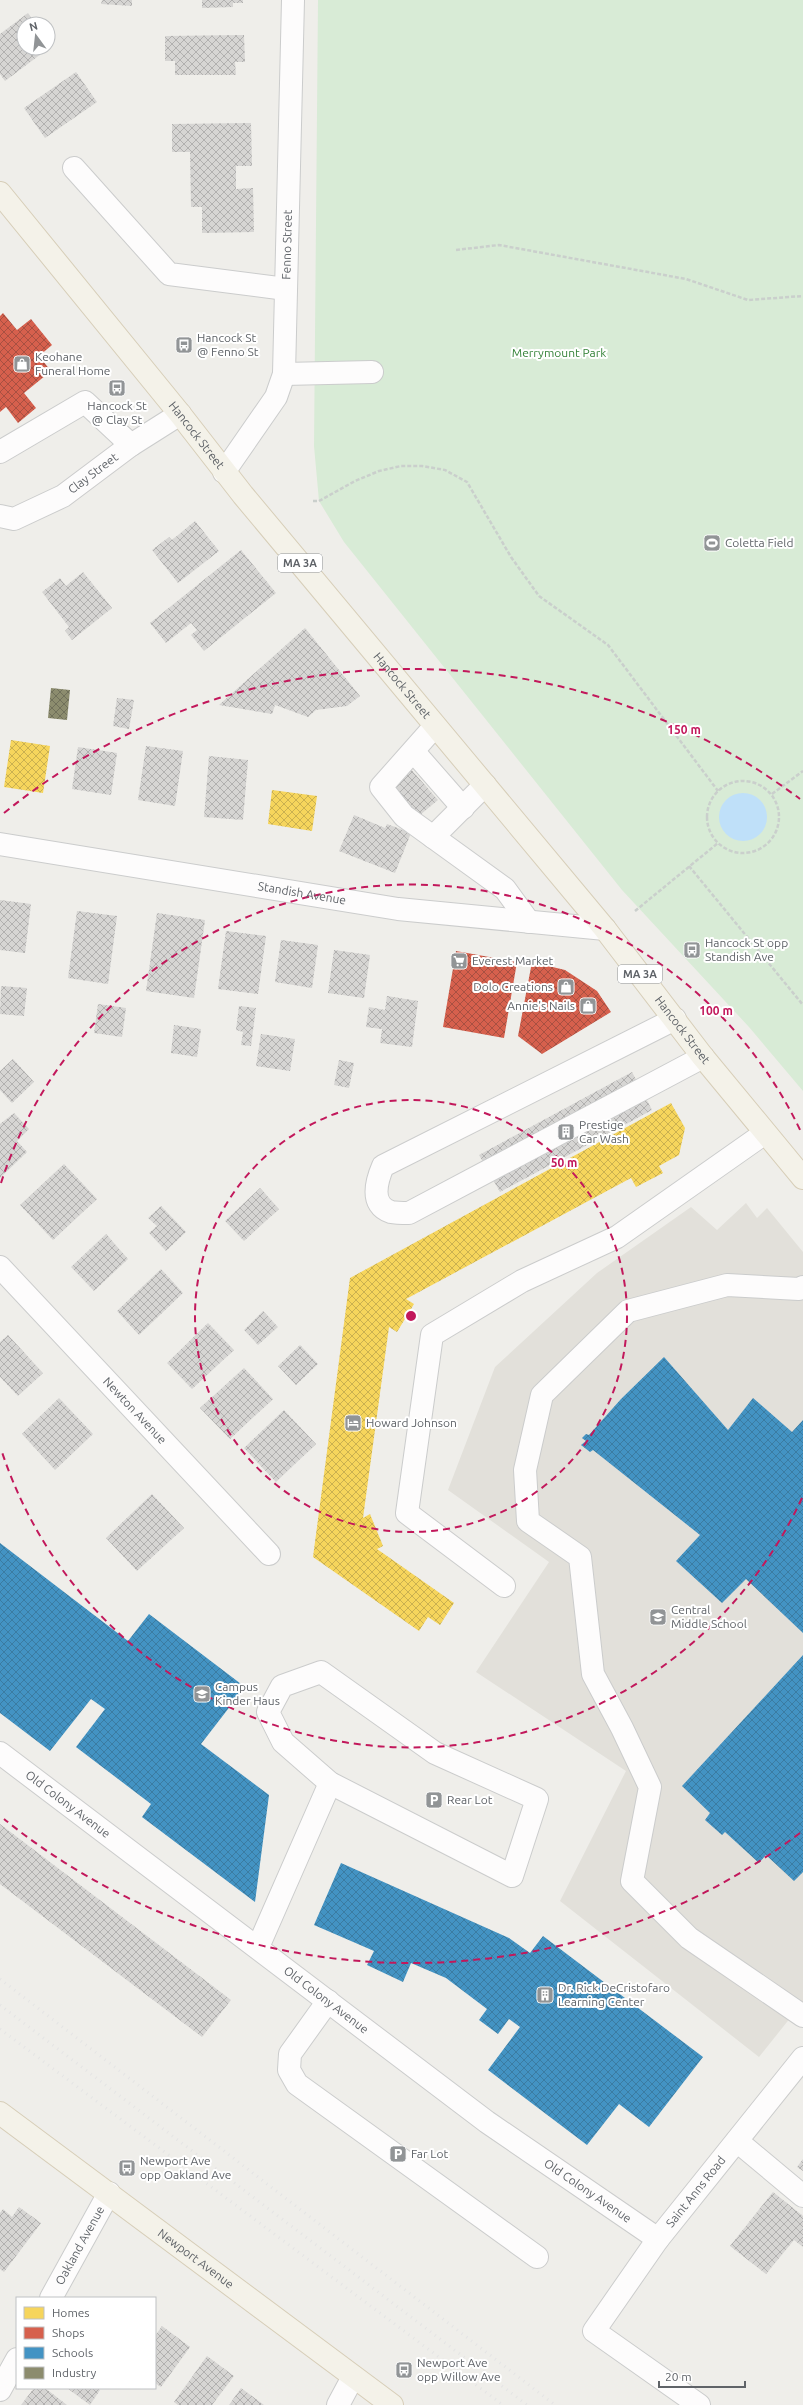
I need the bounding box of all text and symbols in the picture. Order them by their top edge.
north arrow [16,16,56,56]
text: N [28,19,39,33]
street label: Fenno Street [279,209,294,280]
place label: Hancock St @ Fenno St [197,331,259,358]
bus stop icon: Hancock St @ Fenno St [174,335,194,355]
park label: Merrymount Park [512,346,606,359]
place label: Keohane Funeral Home [35,350,110,377]
shop icon: Keohane Funeral Home [12,354,32,374]
bus stop icon: Hancock St @ Clay St [107,378,127,398]
place label: Hancock St @ Clay St [87,399,147,426]
street label: Hancock Street [167,399,227,472]
street label: Clay Street [65,450,120,496]
sports icon: Coletta Field [702,533,722,553]
place label: Coletta Field [725,536,793,549]
road number: MA 3A [278,554,322,572]
street label: Hancock Street [371,650,434,721]
text: 150 m [667,723,701,736]
street label: Standish Avenue [257,879,347,906]
place label: Hancock St opp Standish Ave [705,936,788,963]
bus stop icon: Hancock St opp Standish Ave [682,940,702,960]
supermarket icon: Everest Market [449,951,469,971]
place label: Everest Market [472,954,554,967]
road number: MA 3A [618,965,662,983]
shop icon: Dolo Creations [556,977,576,997]
place label: Dolo Creations [473,980,553,993]
street label: Hancock Street [653,993,713,1066]
shop icon: Annie's Nails [578,996,598,1016]
place label: Annie's Nails [507,999,575,1012]
text: 100 m [699,1004,733,1017]
place label: Prestige Car Wash [579,1118,629,1145]
building icon: Prestige Car Wash [556,1122,576,1142]
text: 50 m [551,1156,577,1169]
centre of rings [404,1309,418,1323]
street label: Newton Avenue [101,1374,169,1446]
hotel icon: Howard Johnson [343,1413,363,1433]
place label: Howard Johnson [366,1416,457,1429]
place label: Central Middle School [671,1603,747,1630]
school or university icon: Central Middle School [648,1607,668,1627]
place label: Campus Kinder Haus [215,1680,280,1707]
school or university icon: Campus Kinder Haus [192,1684,212,1704]
street label: Old Colony Avenue [23,1768,113,1840]
parking icon: Rear Lot [424,1790,444,1810]
place label: Rear Lot [447,1793,493,1806]
street label: Old Colony Avenue [281,1963,371,2036]
place label: Dr. Rick DeCristofaro Learning Center [558,1981,670,2008]
building icon: Dr. Rick DeCristofaro Learning Center [535,1985,555,2005]
parking icon: Far Lot [388,2144,408,2164]
place label: Far Lot [411,2147,448,2160]
place label: Newport Ave opp Oakland Ave [140,2154,231,2181]
street label: Saint Anns Road [663,2154,728,2229]
street label: Old Colony Avenue [542,2156,634,2225]
bus stop icon: Newport Ave opp Oakland Ave [117,2158,137,2178]
street label: Oakland Avenue [53,2204,107,2287]
street label: Newport Avenue [156,2226,236,2291]
legend [16,2297,156,2389]
text: Homes [52,2306,90,2319]
text: Shops [52,2326,84,2339]
text: Schools [52,2346,93,2359]
place label: Newport Ave opp Willow Ave [417,2356,501,2383]
bus stop icon: Newport Ave opp Willow Ave [394,2360,414,2380]
scale bar [659,2363,745,2389]
text: Industry [52,2366,97,2379]
text: 20 m [665,2370,692,2383]

